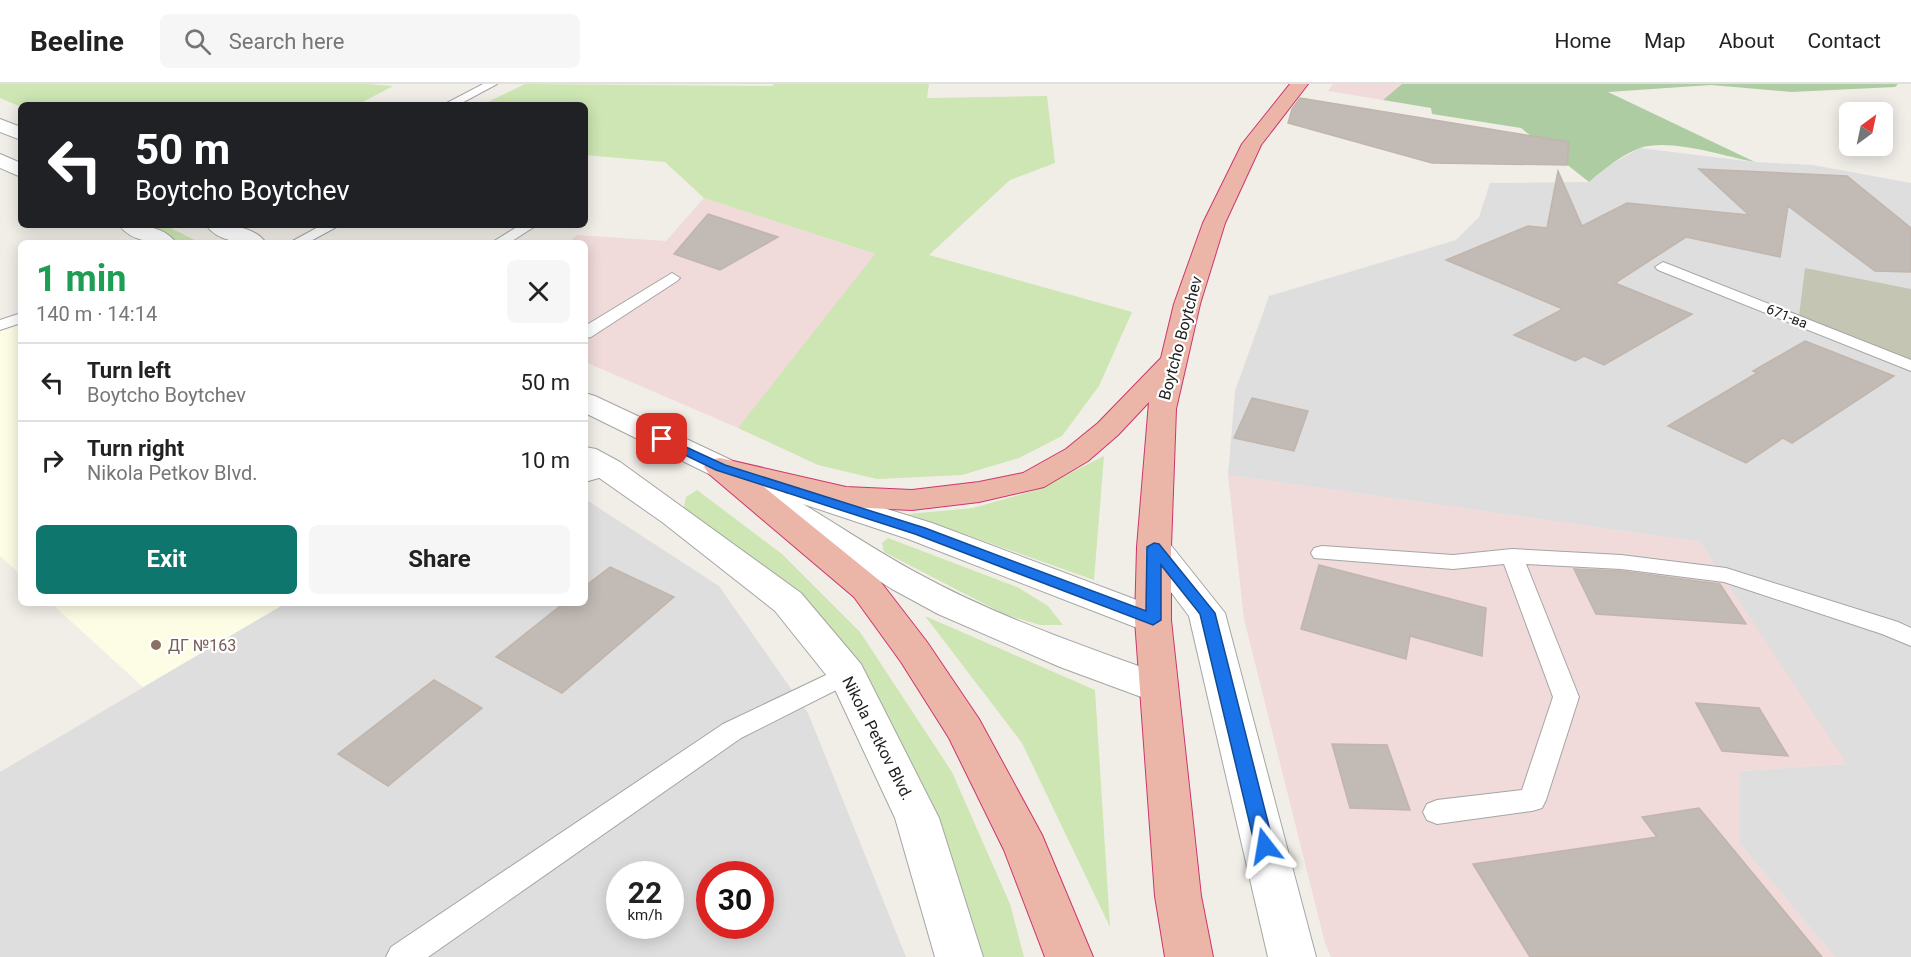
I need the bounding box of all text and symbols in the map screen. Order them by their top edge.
search box [160,14,580,68]
text: Beeline [30,25,124,58]
icon: search [181,25,214,58]
text: Search here [229,29,345,54]
text: Home [1555,29,1611,53]
text: Map [1644,29,1686,53]
text: About [1719,29,1775,53]
text: Contact [1808,29,1881,53]
north arrow [1839,102,1893,156]
map controls [1839,102,1893,156]
text: 50 m [135,125,230,174]
icon: left [36,126,114,204]
text: Boytcho Boytchev [135,175,350,207]
text: 1 min [36,258,127,300]
button: close [507,260,570,323]
street label: Boytcho Boytchev [1155,274,1206,402]
street label: 671-ва [1764,301,1810,331]
text: 140 m · 14:14 [36,302,157,326]
text: Turn left [87,358,171,383]
icon: left [36,366,69,399]
text: 50 m [521,370,570,395]
text: Boytcho Boytchev [87,383,246,407]
pin [636,413,687,464]
icon: arrive [645,422,678,455]
text: Turn right [87,436,184,461]
icon: right [36,444,69,477]
text: 10 m [521,448,570,473]
text: Nikola Petkov Blvd. [87,461,258,485]
button: Exit [36,525,297,594]
button: Share [309,525,570,594]
place label: ДГ №163 [168,636,236,655]
marker: ДГ №163 [149,638,163,652]
street label: Nikola Petkov Blvd. [838,673,917,803]
position arrow [1233,814,1297,878]
speed limit sign: 30 [696,861,774,939]
text: 22 [628,875,662,910]
text: km/h [627,906,663,924]

